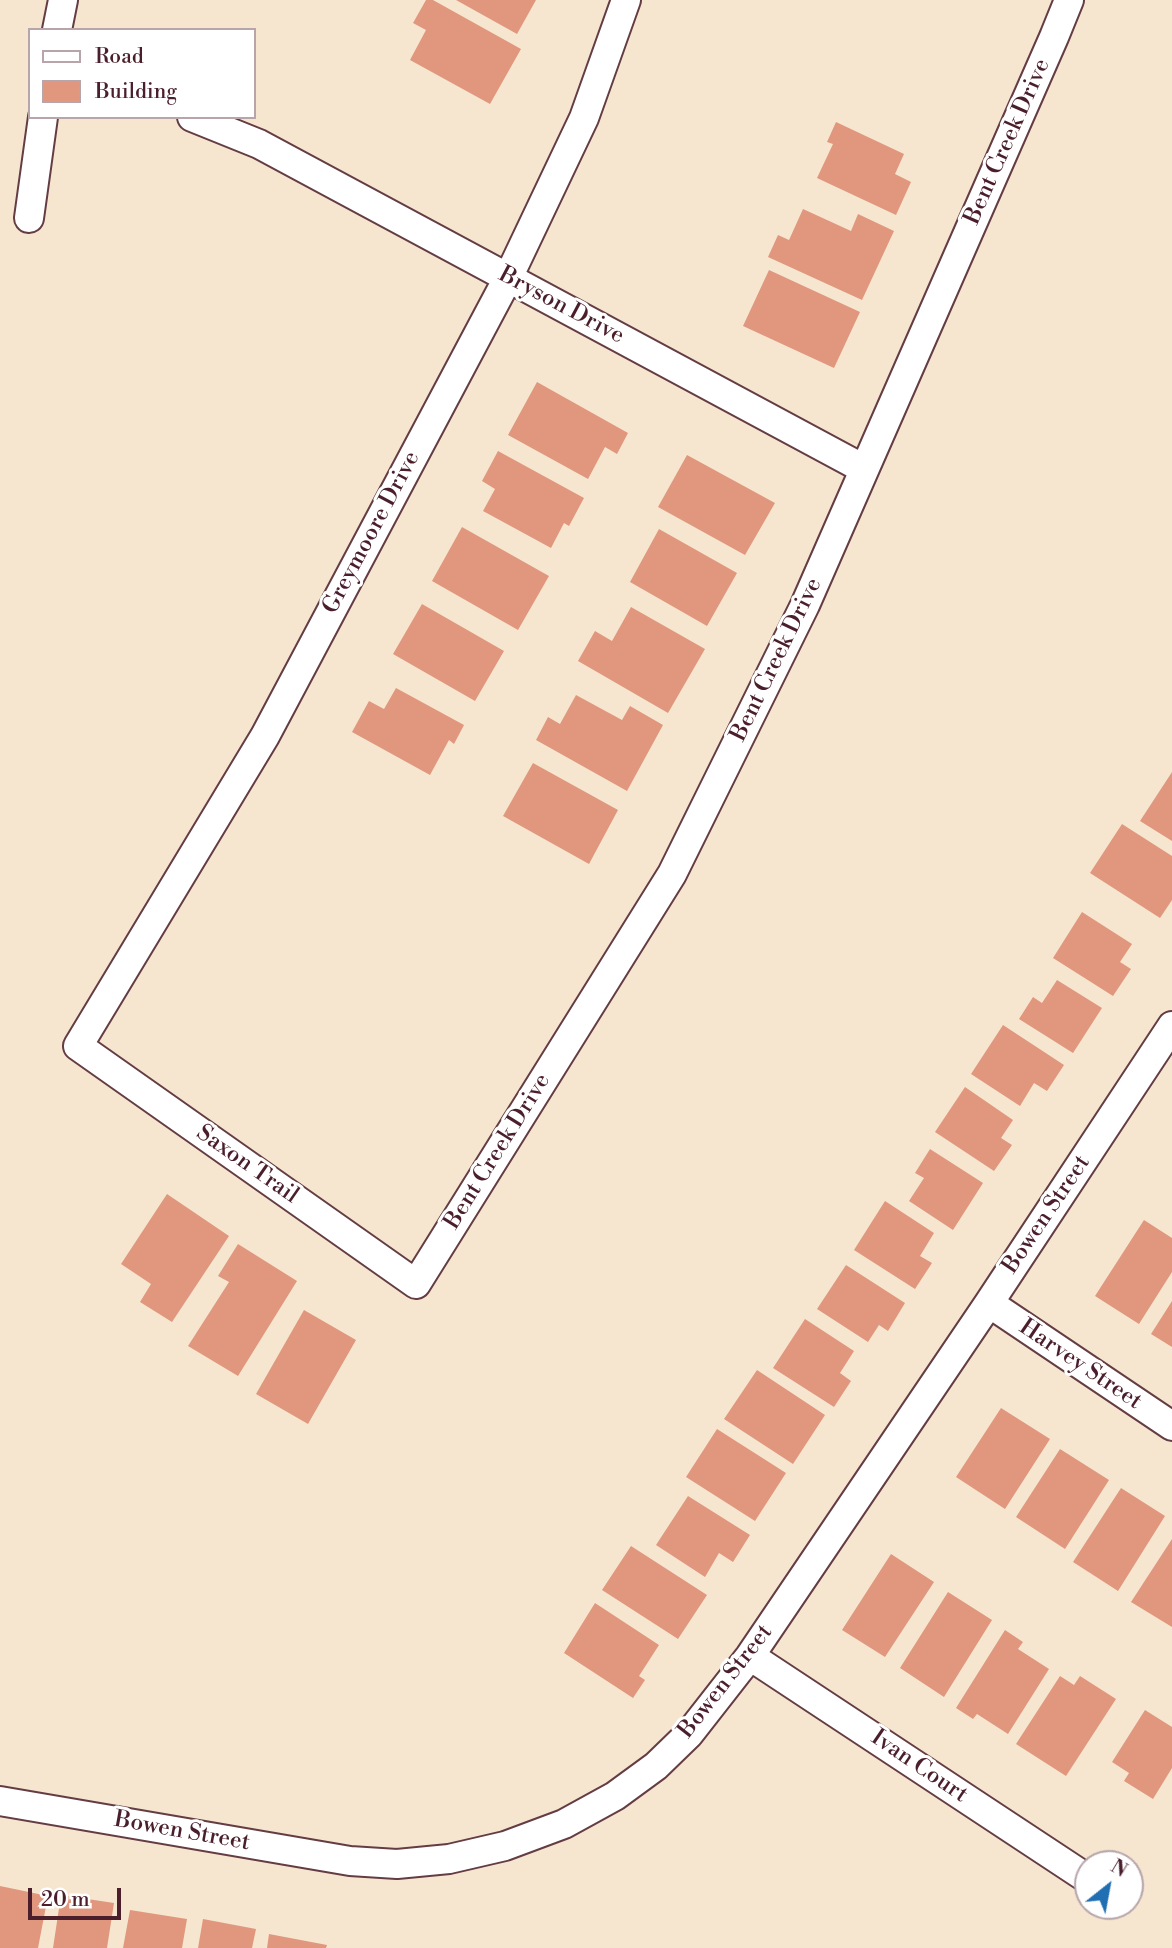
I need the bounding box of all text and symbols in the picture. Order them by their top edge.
legend [28,28,256,119]
text: Road [95,44,144,70]
street label: Bent Creek Drive [959,55,1057,229]
text: Building [95,79,177,105]
street label: Bryson Drive [494,261,628,351]
street label: Greymoore Drive [318,447,426,619]
street label: Bent Creek Drive [725,574,829,746]
street label: Bent Creek Drive [439,1069,557,1235]
street label: Saxon Trail [191,1120,303,1210]
street label: Bowen Street [997,1151,1097,1279]
street label: Harvey Street [1013,1314,1147,1416]
street label: Bowen Street [673,1620,779,1744]
street label: Ivan Court [865,1725,973,1809]
street label: Bowen Street [112,1807,252,1857]
north arrow [1074,1850,1144,1920]
text: N [1106,1855,1131,1883]
scale bar [32,1874,124,1918]
text: 20 m [41,1887,90,1913]

